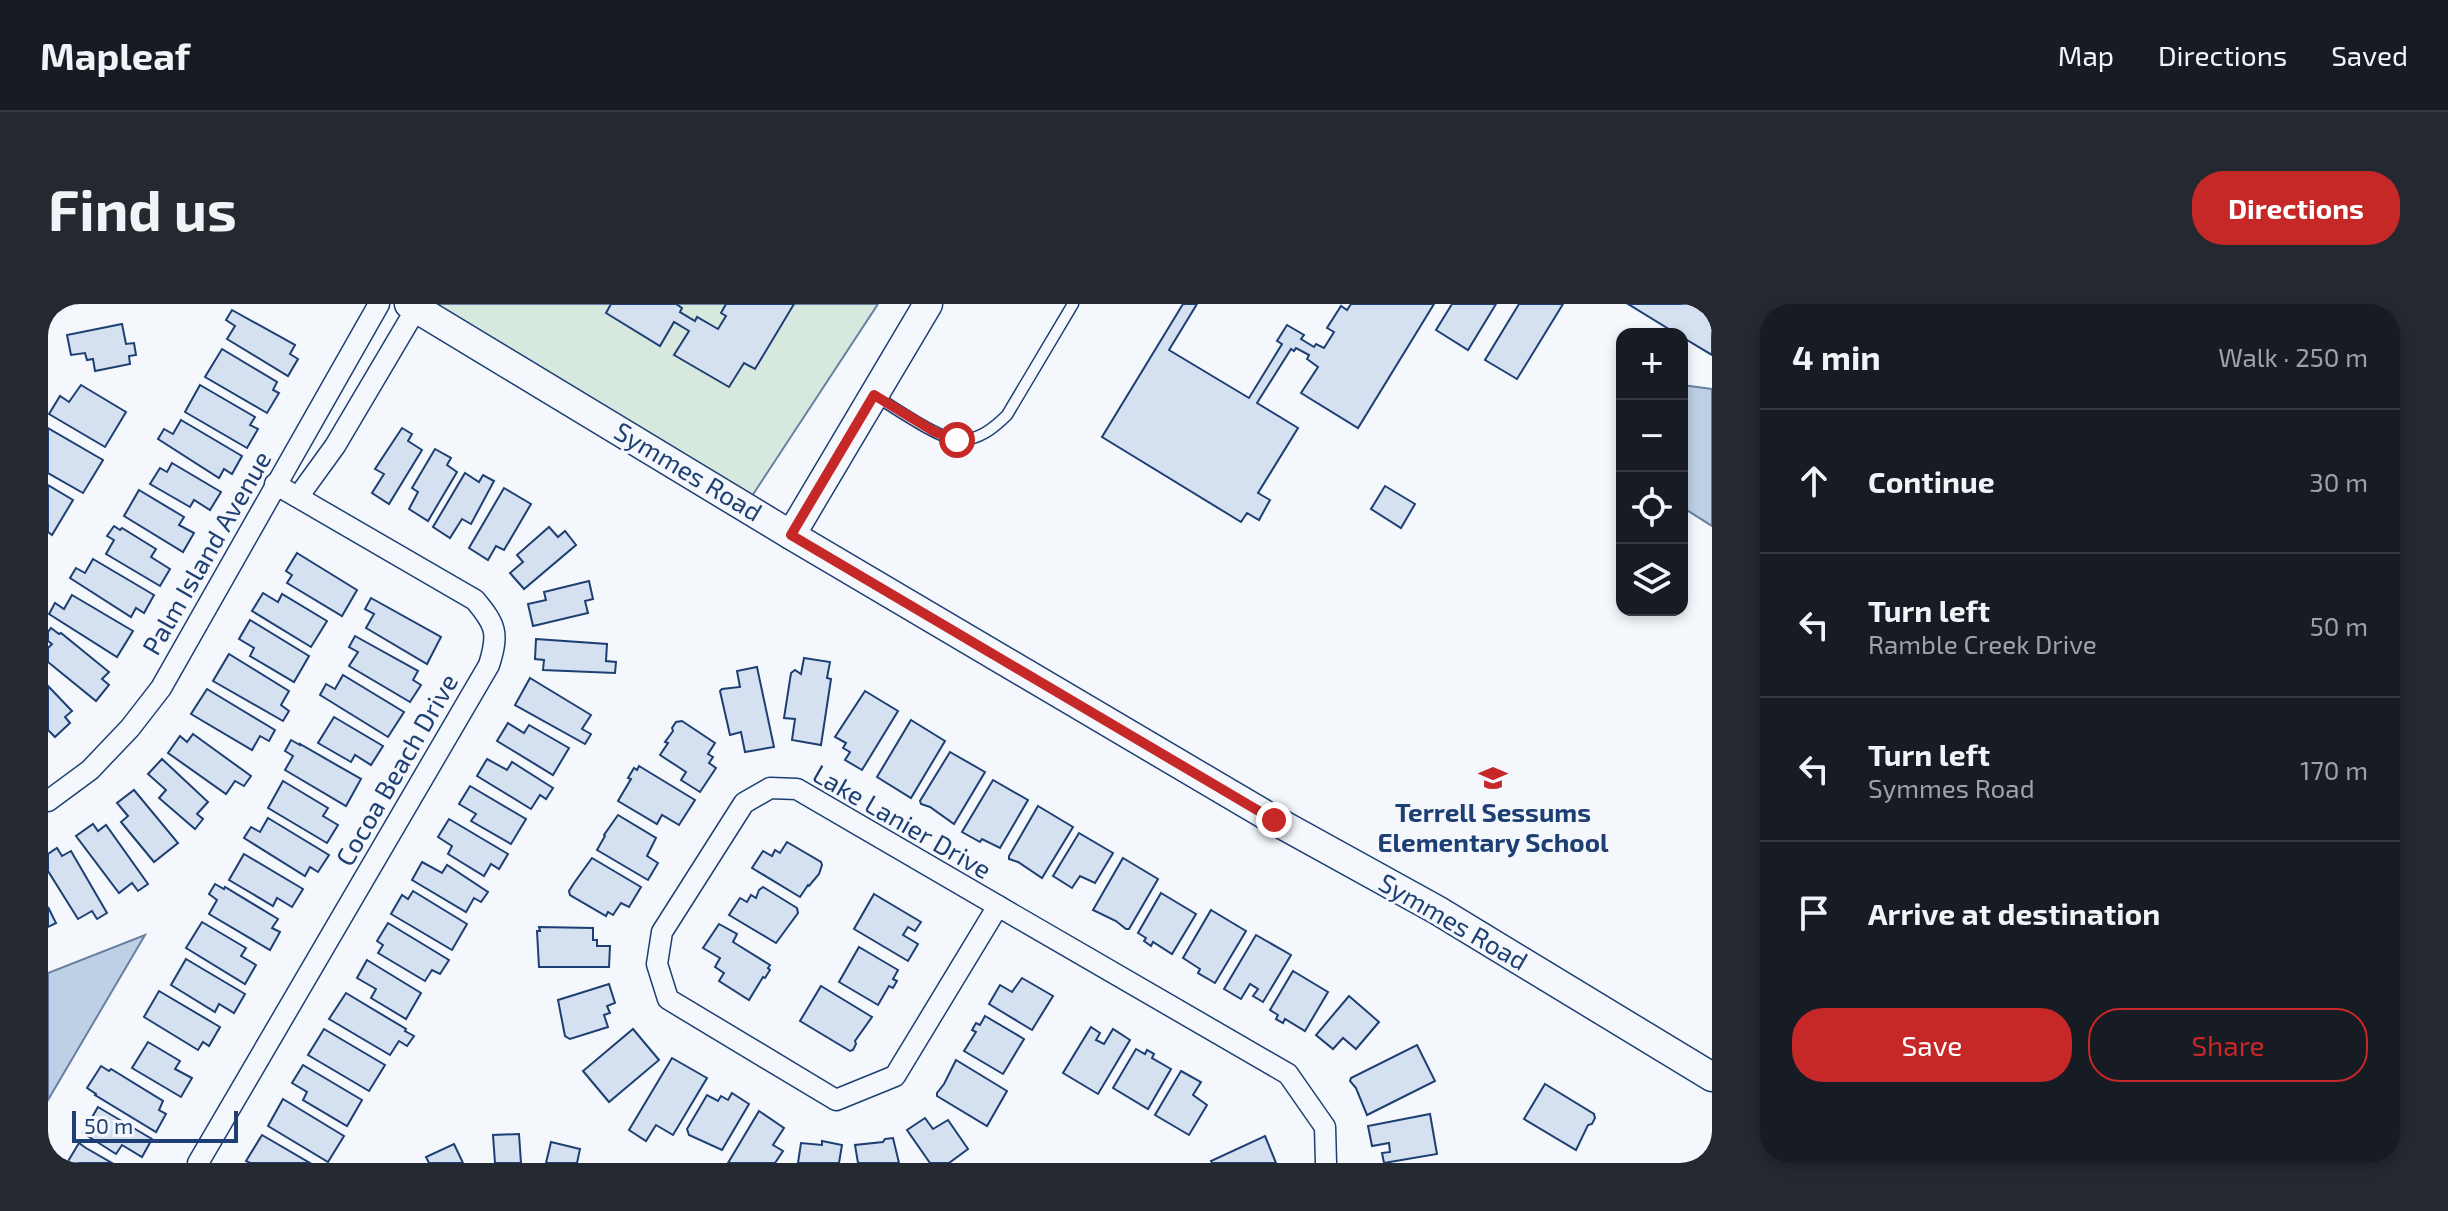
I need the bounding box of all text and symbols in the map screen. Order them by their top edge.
text: Mapleaf [40,32,190,78]
text: Map [2058,38,2114,72]
text: Directions [2158,38,2287,72]
text: Saved [2331,38,2408,72]
button: Directions [2192,171,2400,245]
text: Find us [48,175,237,242]
map controls [1616,328,1688,616]
button: + [1616,328,1688,400]
text: 4 min [1792,336,1881,377]
text: Walk · 250 m [2218,341,2368,372]
button: − [1616,400,1688,472]
street label: Symmes Road [609,415,768,527]
route start [939,422,975,458]
street label: Palm Island Avenue [135,445,277,660]
icon: ahead [1792,459,1836,503]
text: Continue [1868,463,1995,499]
text: 30 m [2309,466,2368,497]
button: locate [1616,472,1688,544]
button: layers [1616,544,1688,616]
text: Turn left [1868,592,1990,628]
icon: left [1792,603,1836,647]
text: 50 m [2310,610,2368,641]
text: Ramble Creek Drive [1868,628,2097,659]
street label: Cocoa Beach Drive [328,668,463,871]
text: Turn left [1868,736,1990,772]
icon: left [1792,747,1836,791]
text: 170 m [2300,754,2368,785]
street label: Lake Lanier Drive [808,757,997,884]
school or university icon: Terrell Sessums Elementary School [1478,763,1508,793]
text: Symmes Road [1868,772,2035,803]
place label: Terrell Sessums Elementary School [1377,796,1609,858]
route end [1256,802,1292,838]
street label: Symmes Road [1374,866,1534,976]
icon: arrive [1792,891,1836,935]
text: Arrive at destination [1868,895,2160,931]
button: Save [1792,1008,2072,1082]
button: Share [2088,1008,2368,1082]
scale bar [72,1107,238,1143]
text: 50 m [84,1112,133,1138]

